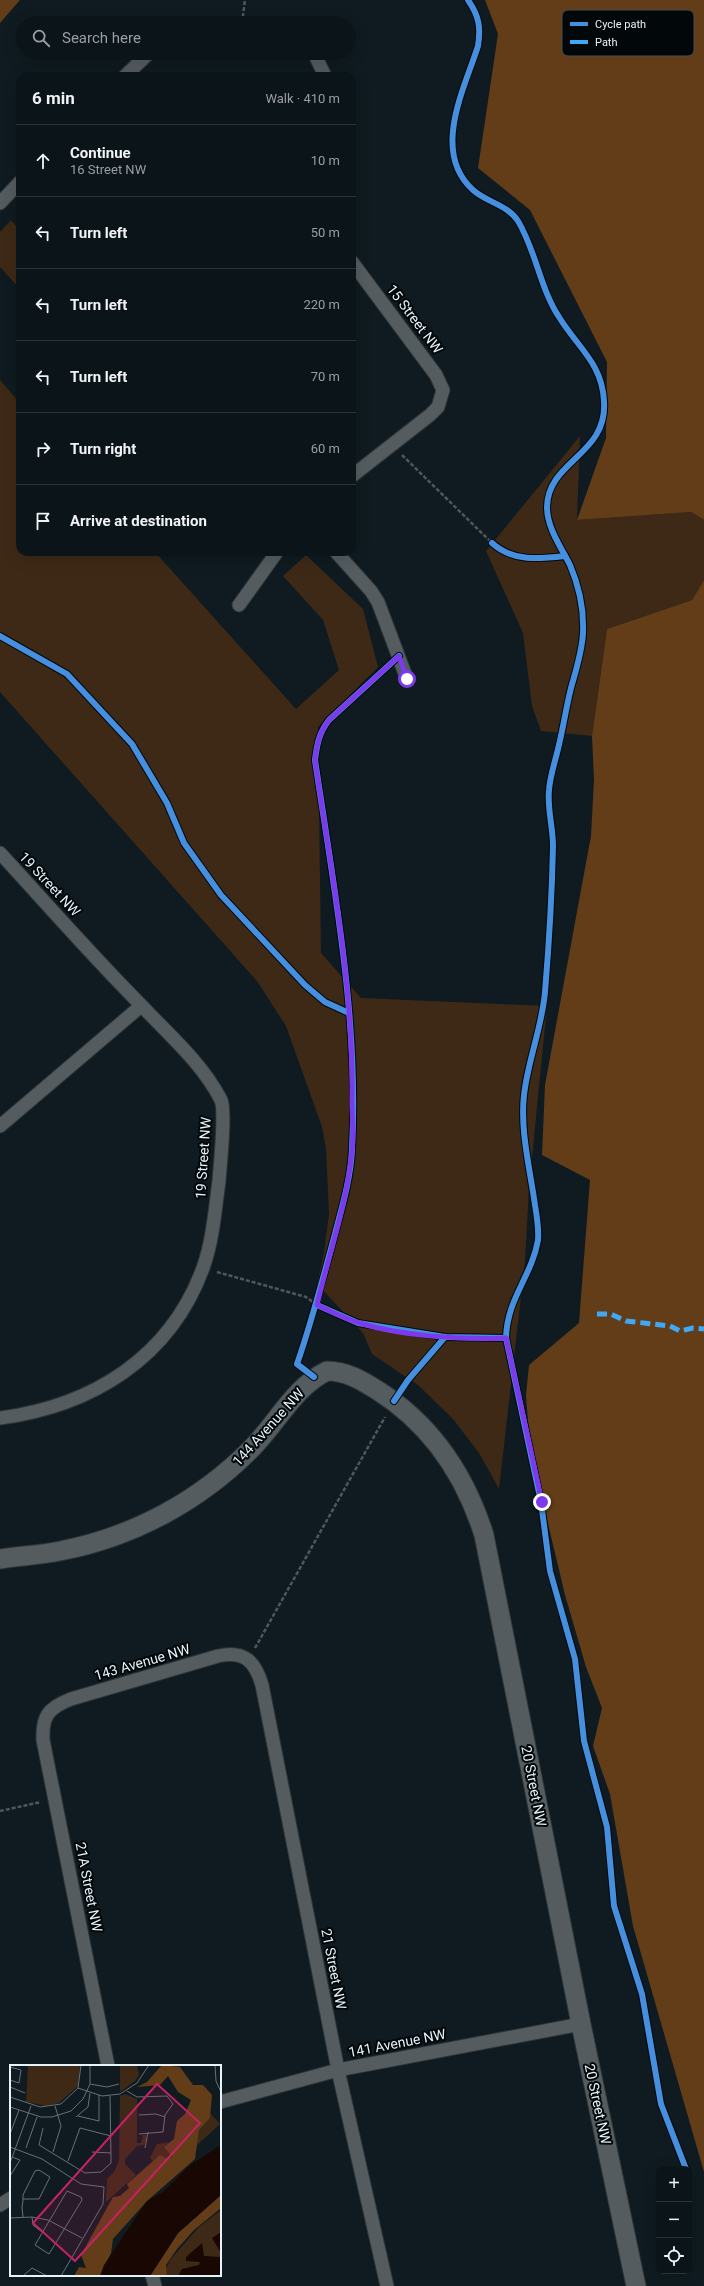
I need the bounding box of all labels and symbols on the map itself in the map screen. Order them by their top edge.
legend [562,10,694,56]
text: Cycle path [595,18,646,31]
text: Path [595,36,618,49]
street label: 15 Street NW [384,281,446,357]
route start [398,670,416,688]
street label: 19 Street NW [16,849,84,920]
street label: 19 Street NW [192,1116,214,1199]
street label: 144 Avenue NW [229,1385,307,1469]
route end [533,1493,551,1511]
street label: 143 Avenue NW [92,1641,192,1683]
street label: 20 Street NW [518,1744,550,1828]
street label: 21A Street NW [72,1841,106,1934]
street label: 21 Street NW [318,1927,350,2011]
street label: 141 Avenue NW [347,2026,448,2060]
street label: 20 Street NW [582,2062,614,2146]
inset map [10,2065,221,2276]

